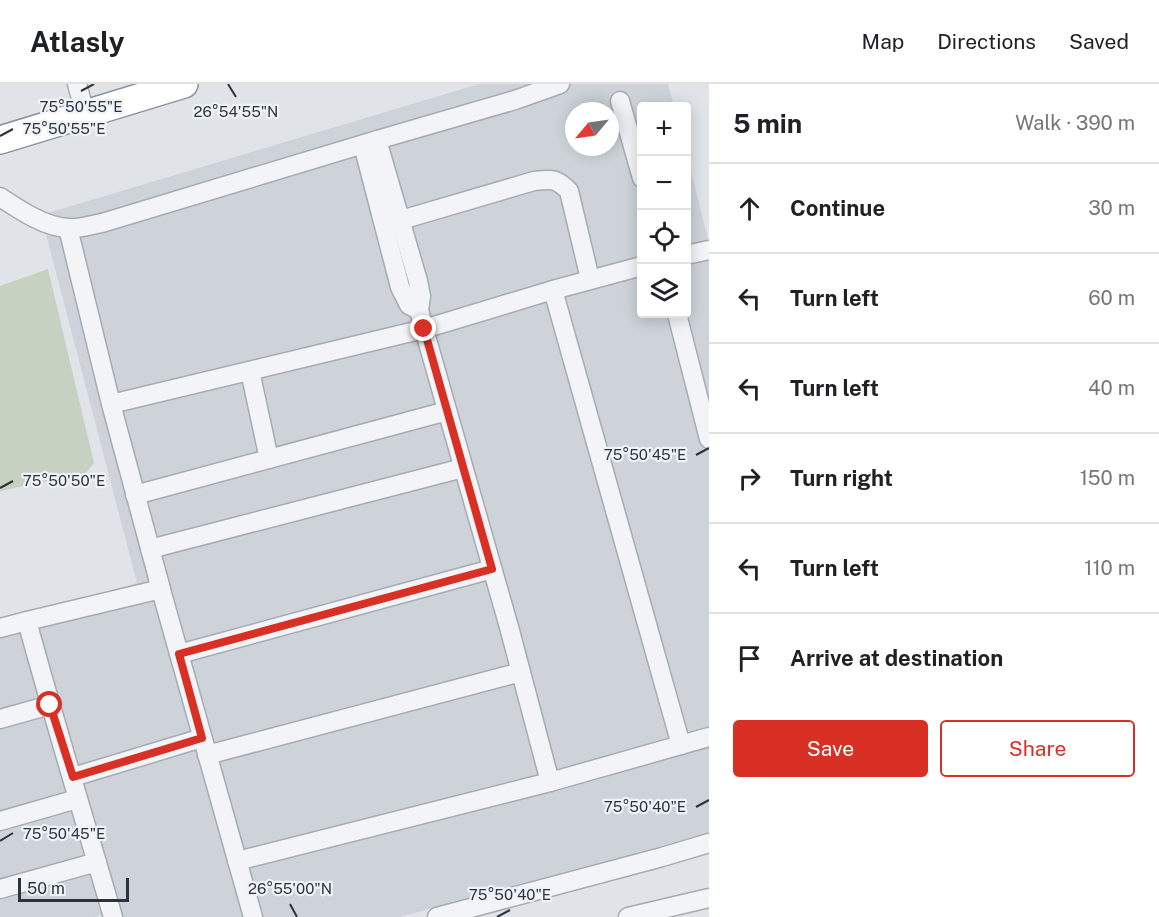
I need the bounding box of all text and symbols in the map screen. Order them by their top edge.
text: Atlasly [30,25,124,58]
text: Map [862,29,904,54]
text: Directions [937,29,1036,54]
text: Saved [1069,29,1129,54]
text: 75°50'55"E [40,98,122,115]
north arrow [565,102,619,156]
map controls [637,102,691,318]
button: + [637,102,691,156]
text: 26°54'55"N [194,103,278,120]
text: 5 min [733,108,802,139]
text: Walk · 390 m [1015,111,1135,135]
text: 75°50'55"E [23,120,105,137]
button: − [637,156,691,210]
icon: ahead [733,192,766,225]
text: Continue [790,195,885,221]
text: 30 m [1088,196,1135,220]
button: locate [637,210,691,264]
button: layers [637,264,691,318]
icon: left [733,282,766,315]
text: Turn left [790,285,879,311]
text: 60 m [1088,286,1135,310]
route end [410,315,436,341]
icon: left [733,372,766,405]
text: Turn left [790,375,879,401]
text: 40 m [1088,376,1135,400]
text: 75°50'45"E [604,446,686,463]
icon: right [733,462,766,495]
text: Turn right [790,465,893,491]
text: 150 m [1080,466,1135,490]
text: 75°50'50"E [23,472,105,489]
icon: left [733,552,766,585]
text: Turn left [790,555,879,581]
text: 110 m [1084,556,1135,580]
icon: arrive [733,642,766,675]
text: Arrive at destination [790,645,1003,671]
route start [36,691,62,717]
button: Save [733,720,928,777]
button: Share [940,720,1135,777]
text: 75°50'40"E [604,798,686,815]
text: 75°50'45"E [23,825,105,842]
scale bar [18,875,129,902]
text: 50 m [27,879,65,898]
text: 26°55'00"N [248,880,332,897]
text: 75°50'40"E [469,886,551,903]

